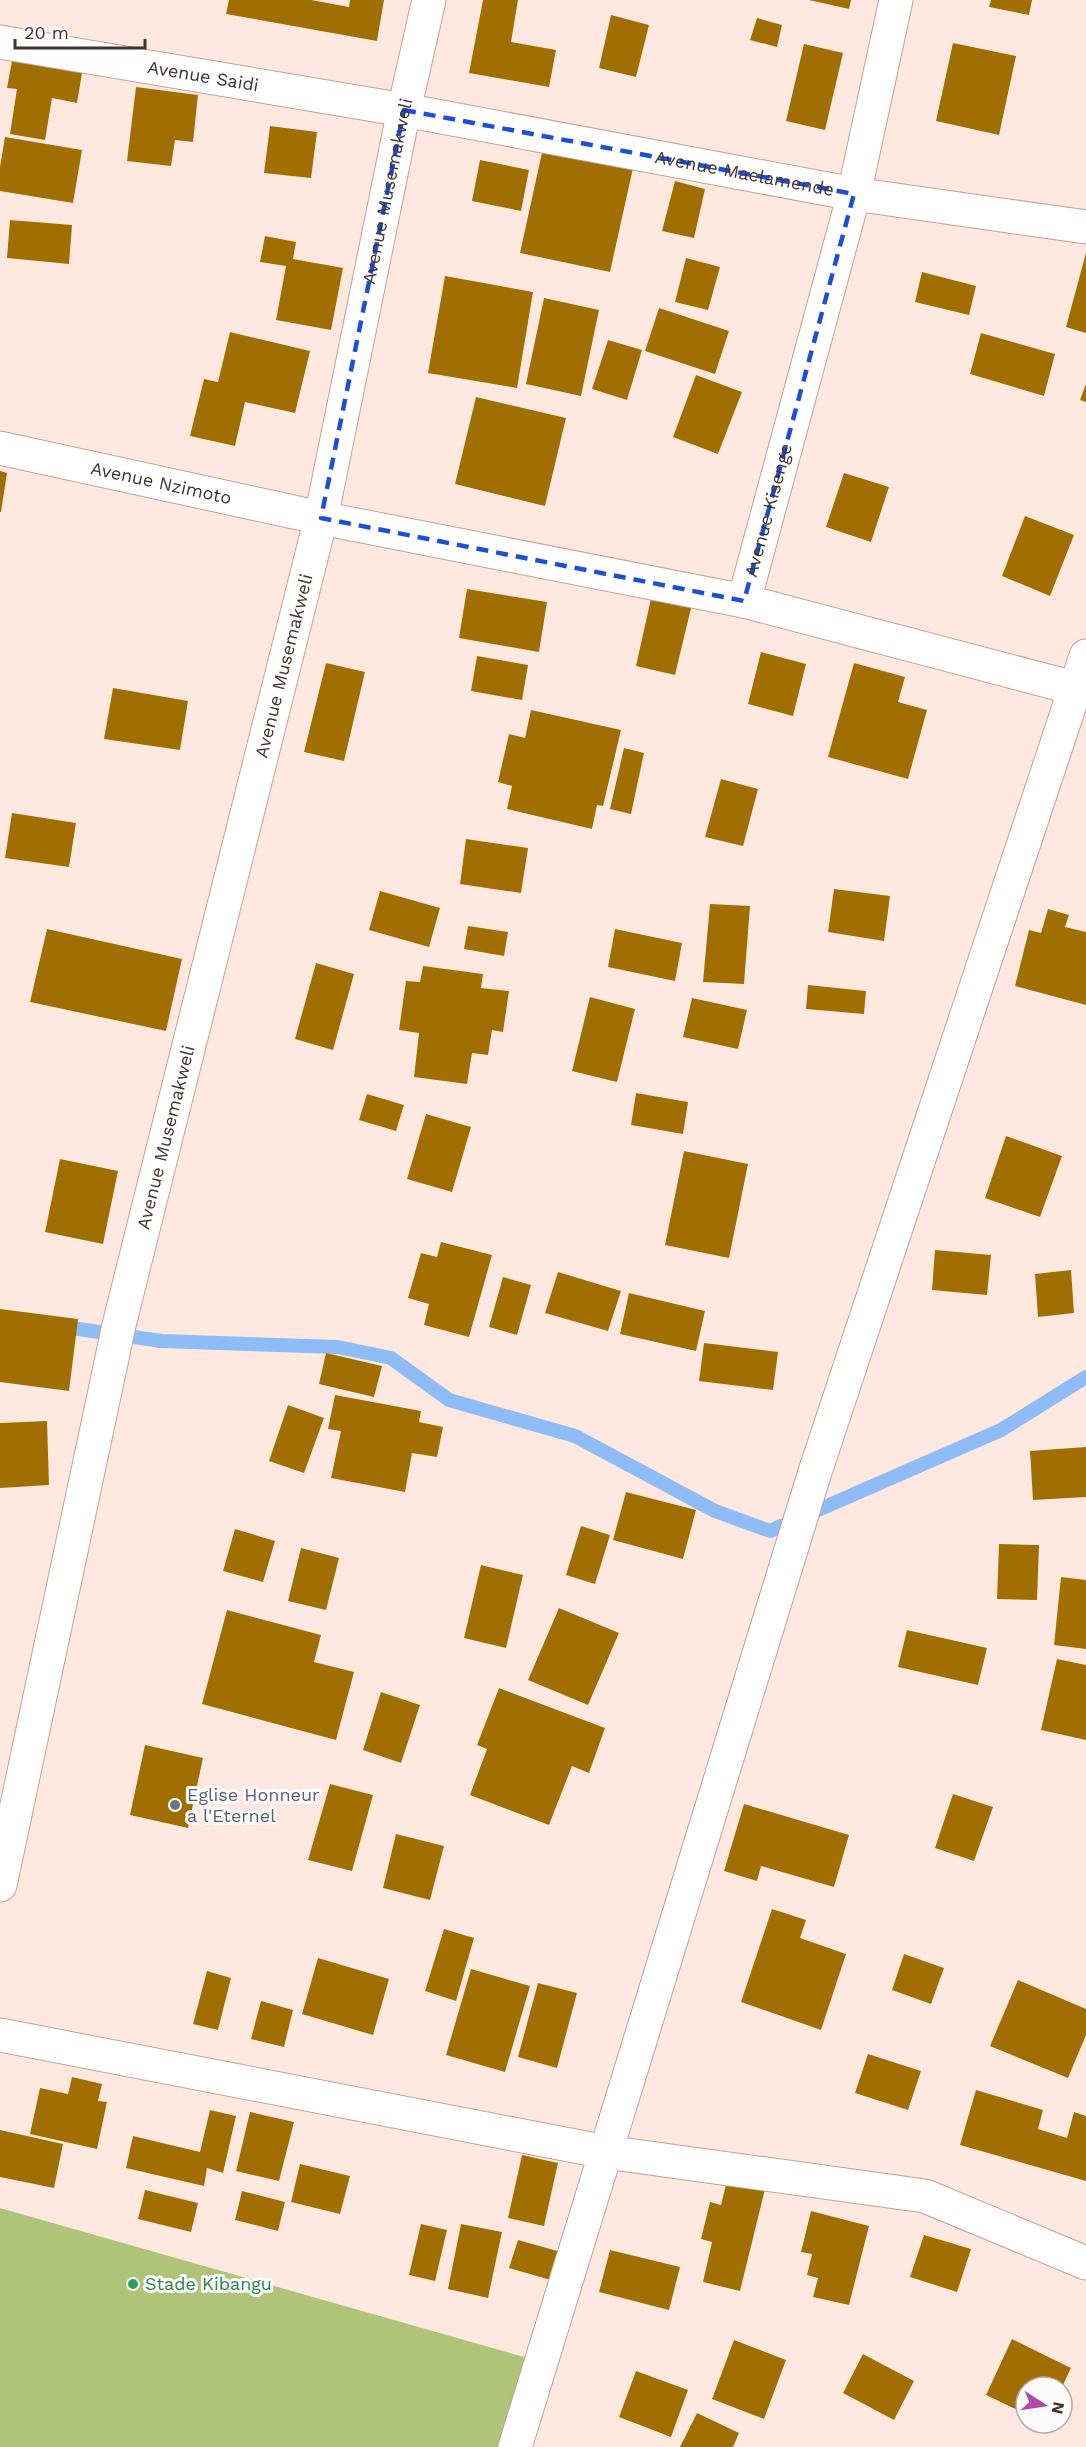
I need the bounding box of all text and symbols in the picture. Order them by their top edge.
scale bar [15,12,146,50]
text: 20 m [24,22,69,43]
street label: Avenue Saidi [146,56,260,95]
street label: Avenue Musemakweli [358,96,416,286]
street label: Avenue Maelamende [653,146,836,200]
street label: Avenue Kisenge [740,441,796,579]
street label: Avenue Nzimoto [89,457,234,508]
street label: Avenue Musemakweli [250,571,317,760]
street label: Avenue Musemakweli [132,1043,199,1231]
place label: Eglise Honneur a l'Eternel [187,1784,319,1826]
marker: Eglise Honneur a l'Eternel [168,1798,182,1812]
place label: Stade Kibangu [145,2273,272,2294]
marker: Stade Kibangu [126,2277,140,2291]
north arrow [1014,2375,1074,2435]
text: N [1048,2400,1069,2416]

